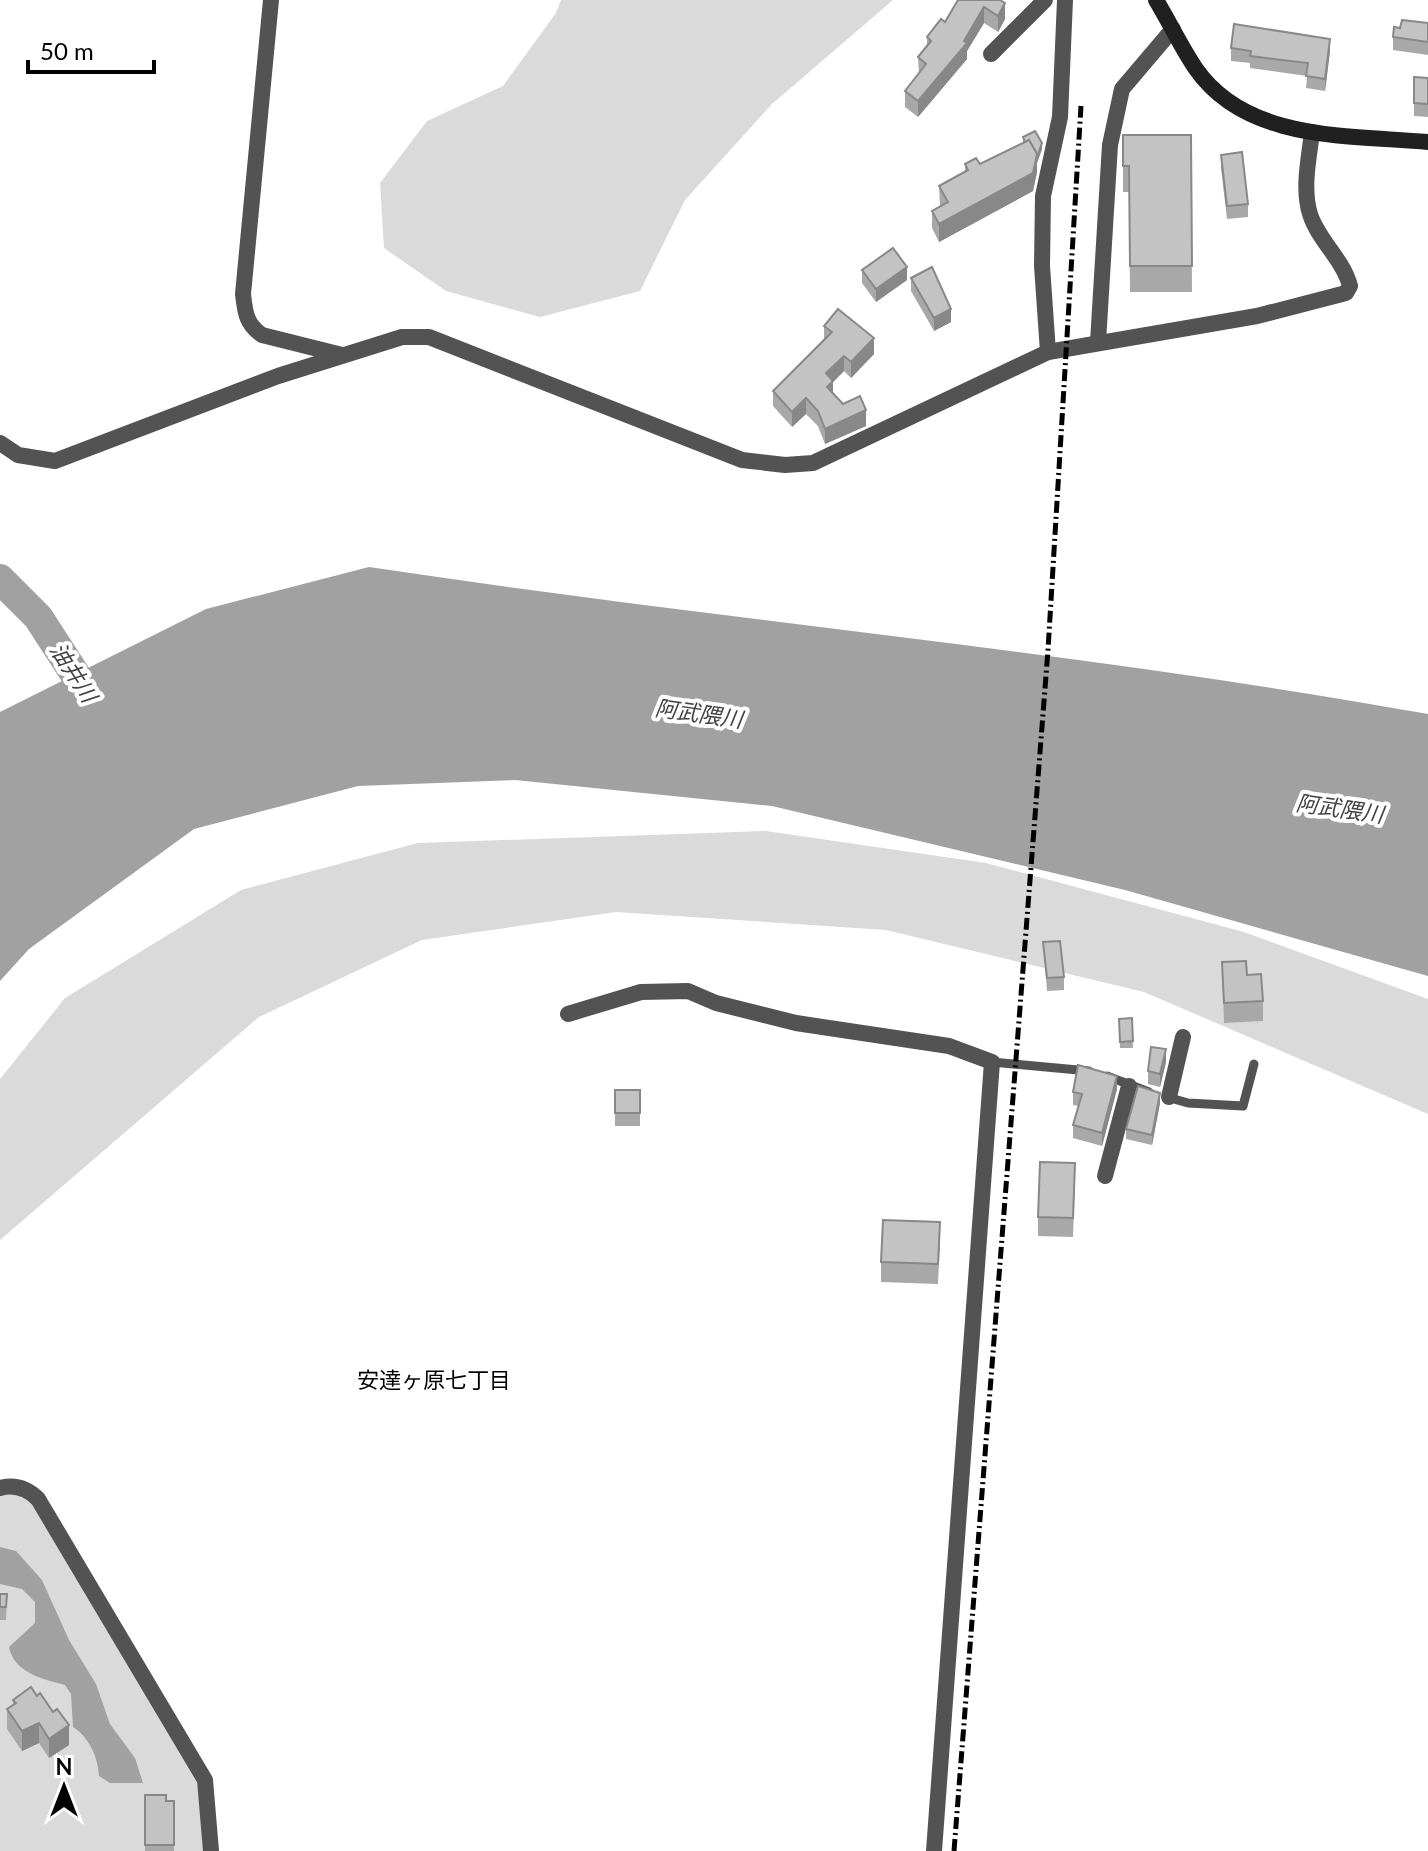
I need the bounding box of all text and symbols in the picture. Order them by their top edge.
scale bar [28,24,154,74]
text: 50 m [40,36,94,65]
water label: 油井川 [45,637,104,709]
water label: 阿武隈川 [654,694,746,733]
water label: 阿武隈川 [1295,789,1387,828]
district label: 安達ヶ原七丁目 [357,1366,511,1393]
north arrow [24,1747,104,1827]
text: N [56,1753,72,1780]

